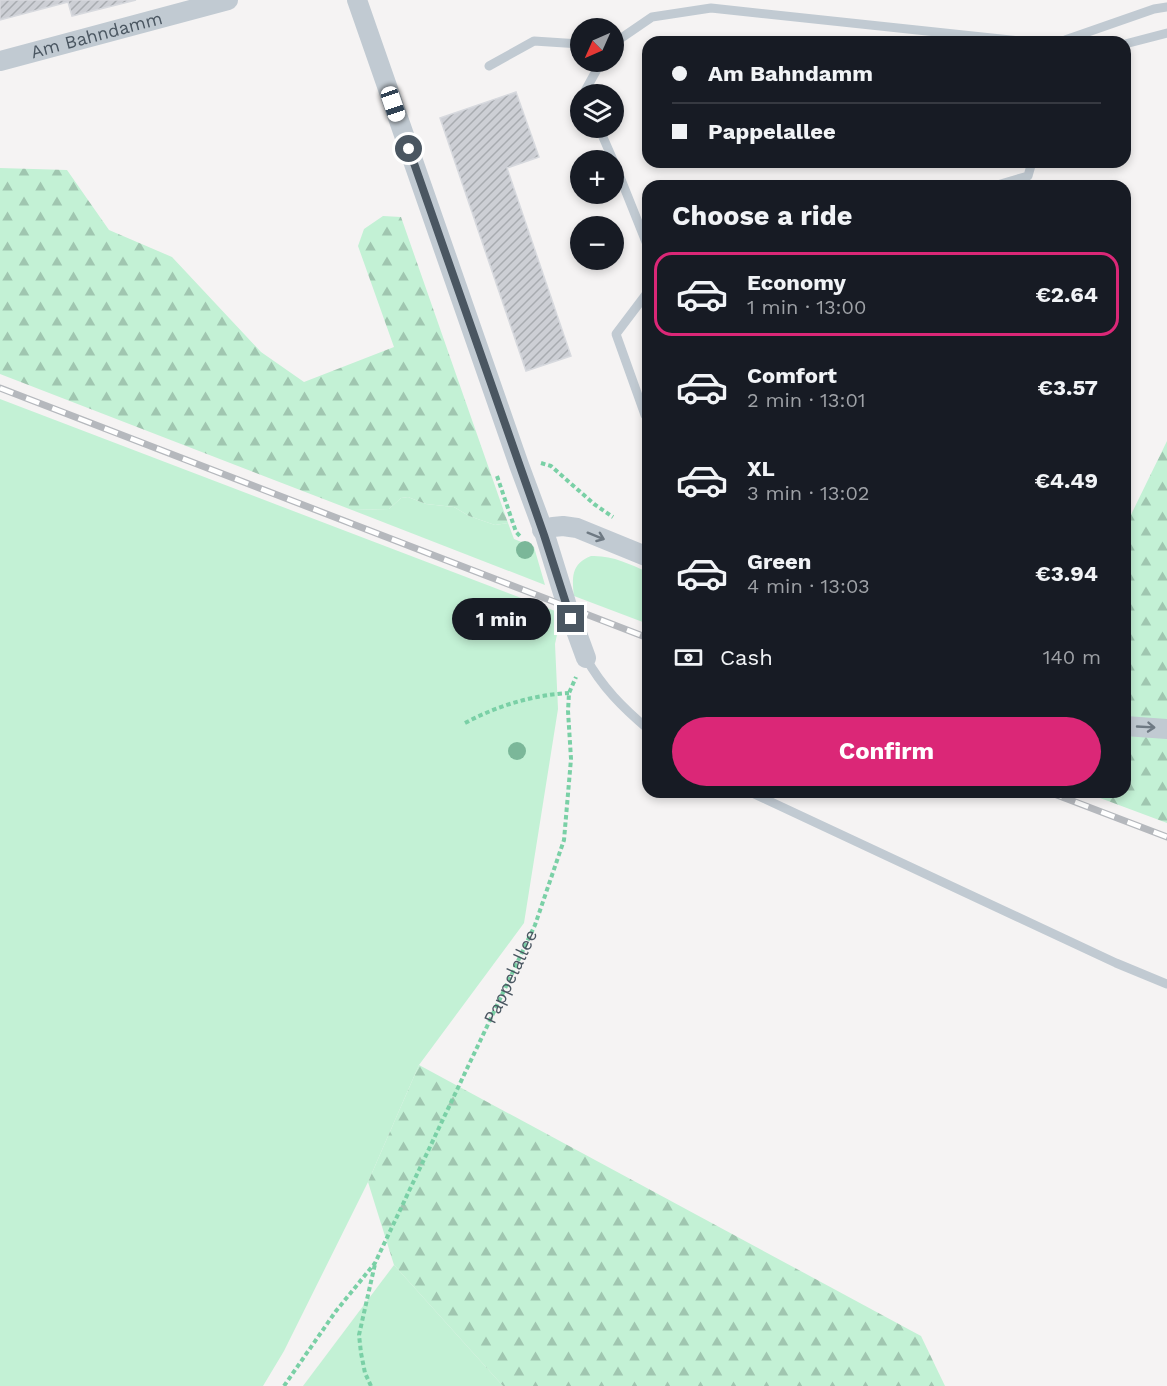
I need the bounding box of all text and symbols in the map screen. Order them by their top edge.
street label: Am Bahndamm [28,7,165,62]
north arrow [570,18,624,72]
map controls [570,18,624,270]
text: Am Bahndamm [708,61,873,86]
car [379,84,407,124]
button: layers [570,84,624,138]
text: Pappelallee [708,119,836,144]
route start [395,135,422,162]
button: + [570,150,624,204]
text: Choose a ride [672,200,852,232]
button: − [570,216,624,270]
icon: car [675,267,729,321]
text: Economy [747,270,846,295]
text: €2.64 [1035,282,1098,307]
text: 1 min · 13:00 [747,295,866,319]
icon: car [675,360,729,414]
text: Comfort [747,363,837,388]
text: €3.57 [1038,375,1098,400]
text: 2 min · 13:01 [747,388,866,412]
icon: car [675,453,729,507]
text: XL [747,456,775,481]
text: €4.49 [1034,468,1098,493]
text: 3 min · 13:02 [747,481,869,505]
one-way arrow [586,531,605,542]
icon: car [675,546,729,600]
text: Green [747,549,811,574]
text: €3.94 [1035,561,1098,586]
text: 4 min · 13:03 [747,574,870,598]
callout: 1 min [451,598,550,640]
route end [557,605,584,632]
text: 1 min [476,607,527,631]
icon: cash [672,641,705,674]
text: Cash [720,645,773,670]
text: 140 m [1043,645,1101,669]
button: Confirm [672,717,1101,786]
one-way arrow [1136,722,1155,733]
street label: Pappelallee [479,926,541,1027]

